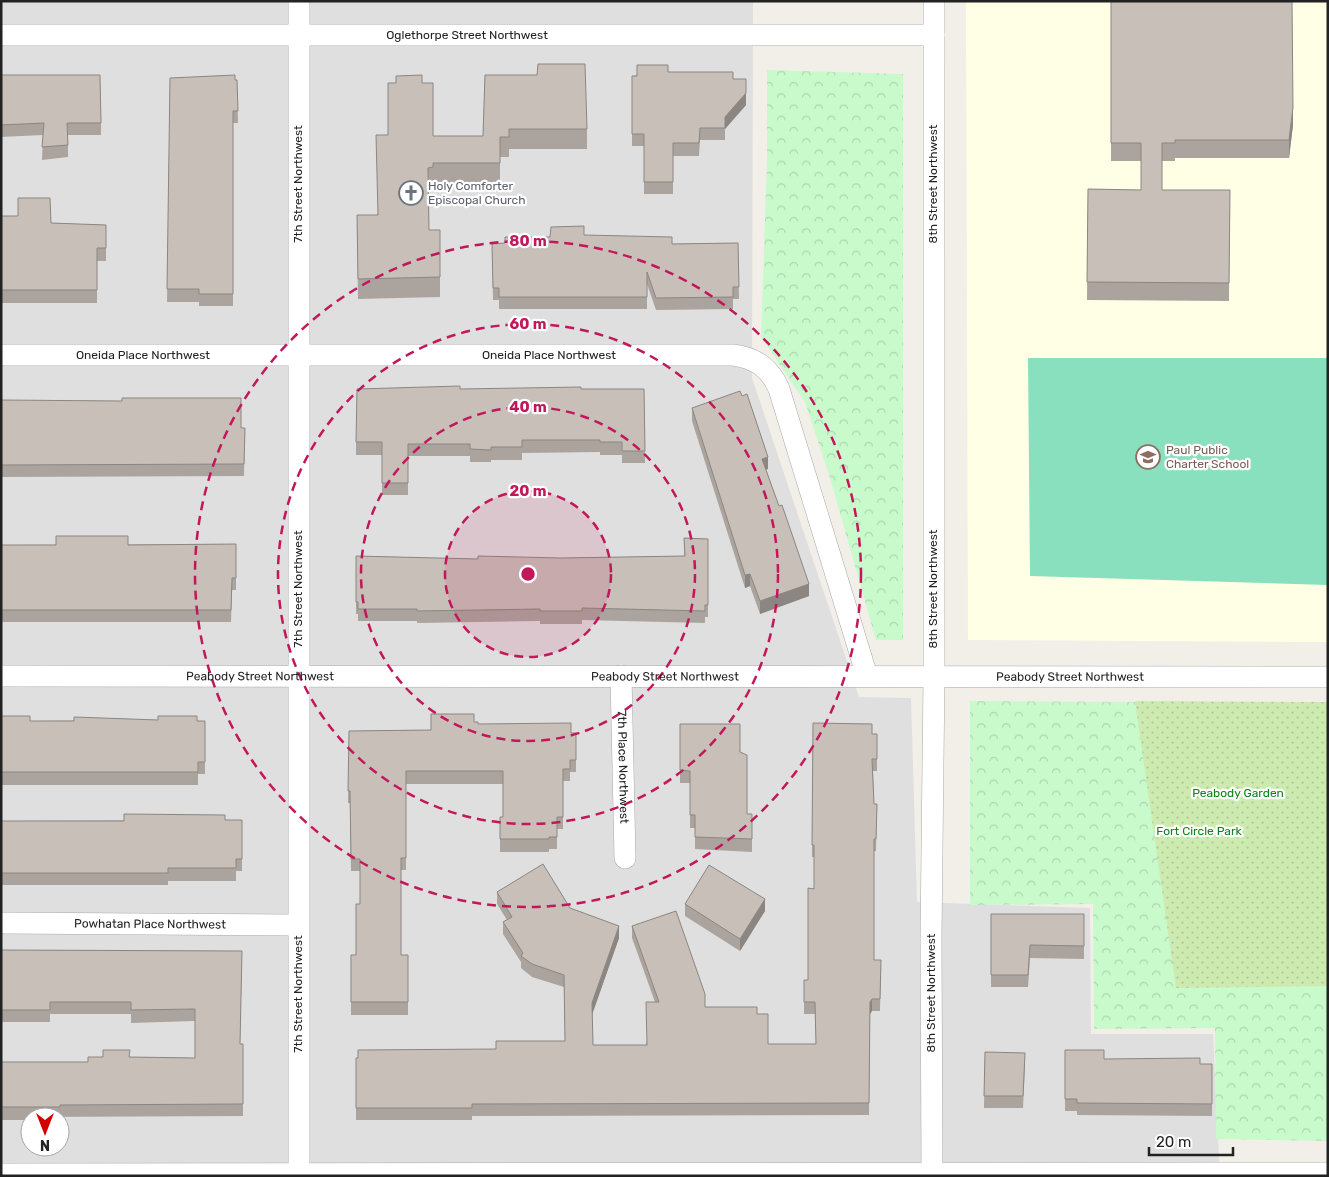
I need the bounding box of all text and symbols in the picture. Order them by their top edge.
street label: Oglethorpe Street Northwest [386,28,548,42]
street label: 8th Street Northwest [926,124,940,243]
street label: 7th Street Northwest [291,125,305,243]
place label: Holy Comforter Episcopal Church [428,179,526,207]
church icon: Holy Comforter Episcopal Church [398,180,424,206]
text: 80 m [509,232,547,250]
text: 60 m [510,315,546,333]
street label: Oneida Place Northwest [76,348,210,362]
street label: Oneida Place Northwest [482,348,616,362]
text: 40 m [509,398,547,416]
place label: Paul Public Charter School [1166,443,1249,471]
school or university icon: Paul Public Charter School [1135,444,1161,470]
text: 20 m [510,482,546,500]
street label: 8th Street Northwest [926,529,940,648]
street label: 7th Street Northwest [291,530,305,648]
centre of rings [519,565,537,583]
street label: Peabody Street Northwest [186,669,334,683]
street label: Peabody Street Northwest [591,669,739,684]
street label: Peabody Street Northwest [996,670,1144,684]
street label: 7th Place Northwest [615,710,631,824]
park label: Peabody Garden [1192,786,1284,800]
park label: Fort Circle Park [1156,824,1243,838]
street label: Powhatan Place Northwest [74,916,226,932]
street label: 8th Street Northwest [924,933,938,1052]
street label: 7th Street Northwest [291,935,305,1053]
north arrow [20,1107,70,1157]
scale bar [1149,1124,1233,1156]
text: 20 m [1156,1133,1191,1151]
text: N [40,1136,50,1153]

